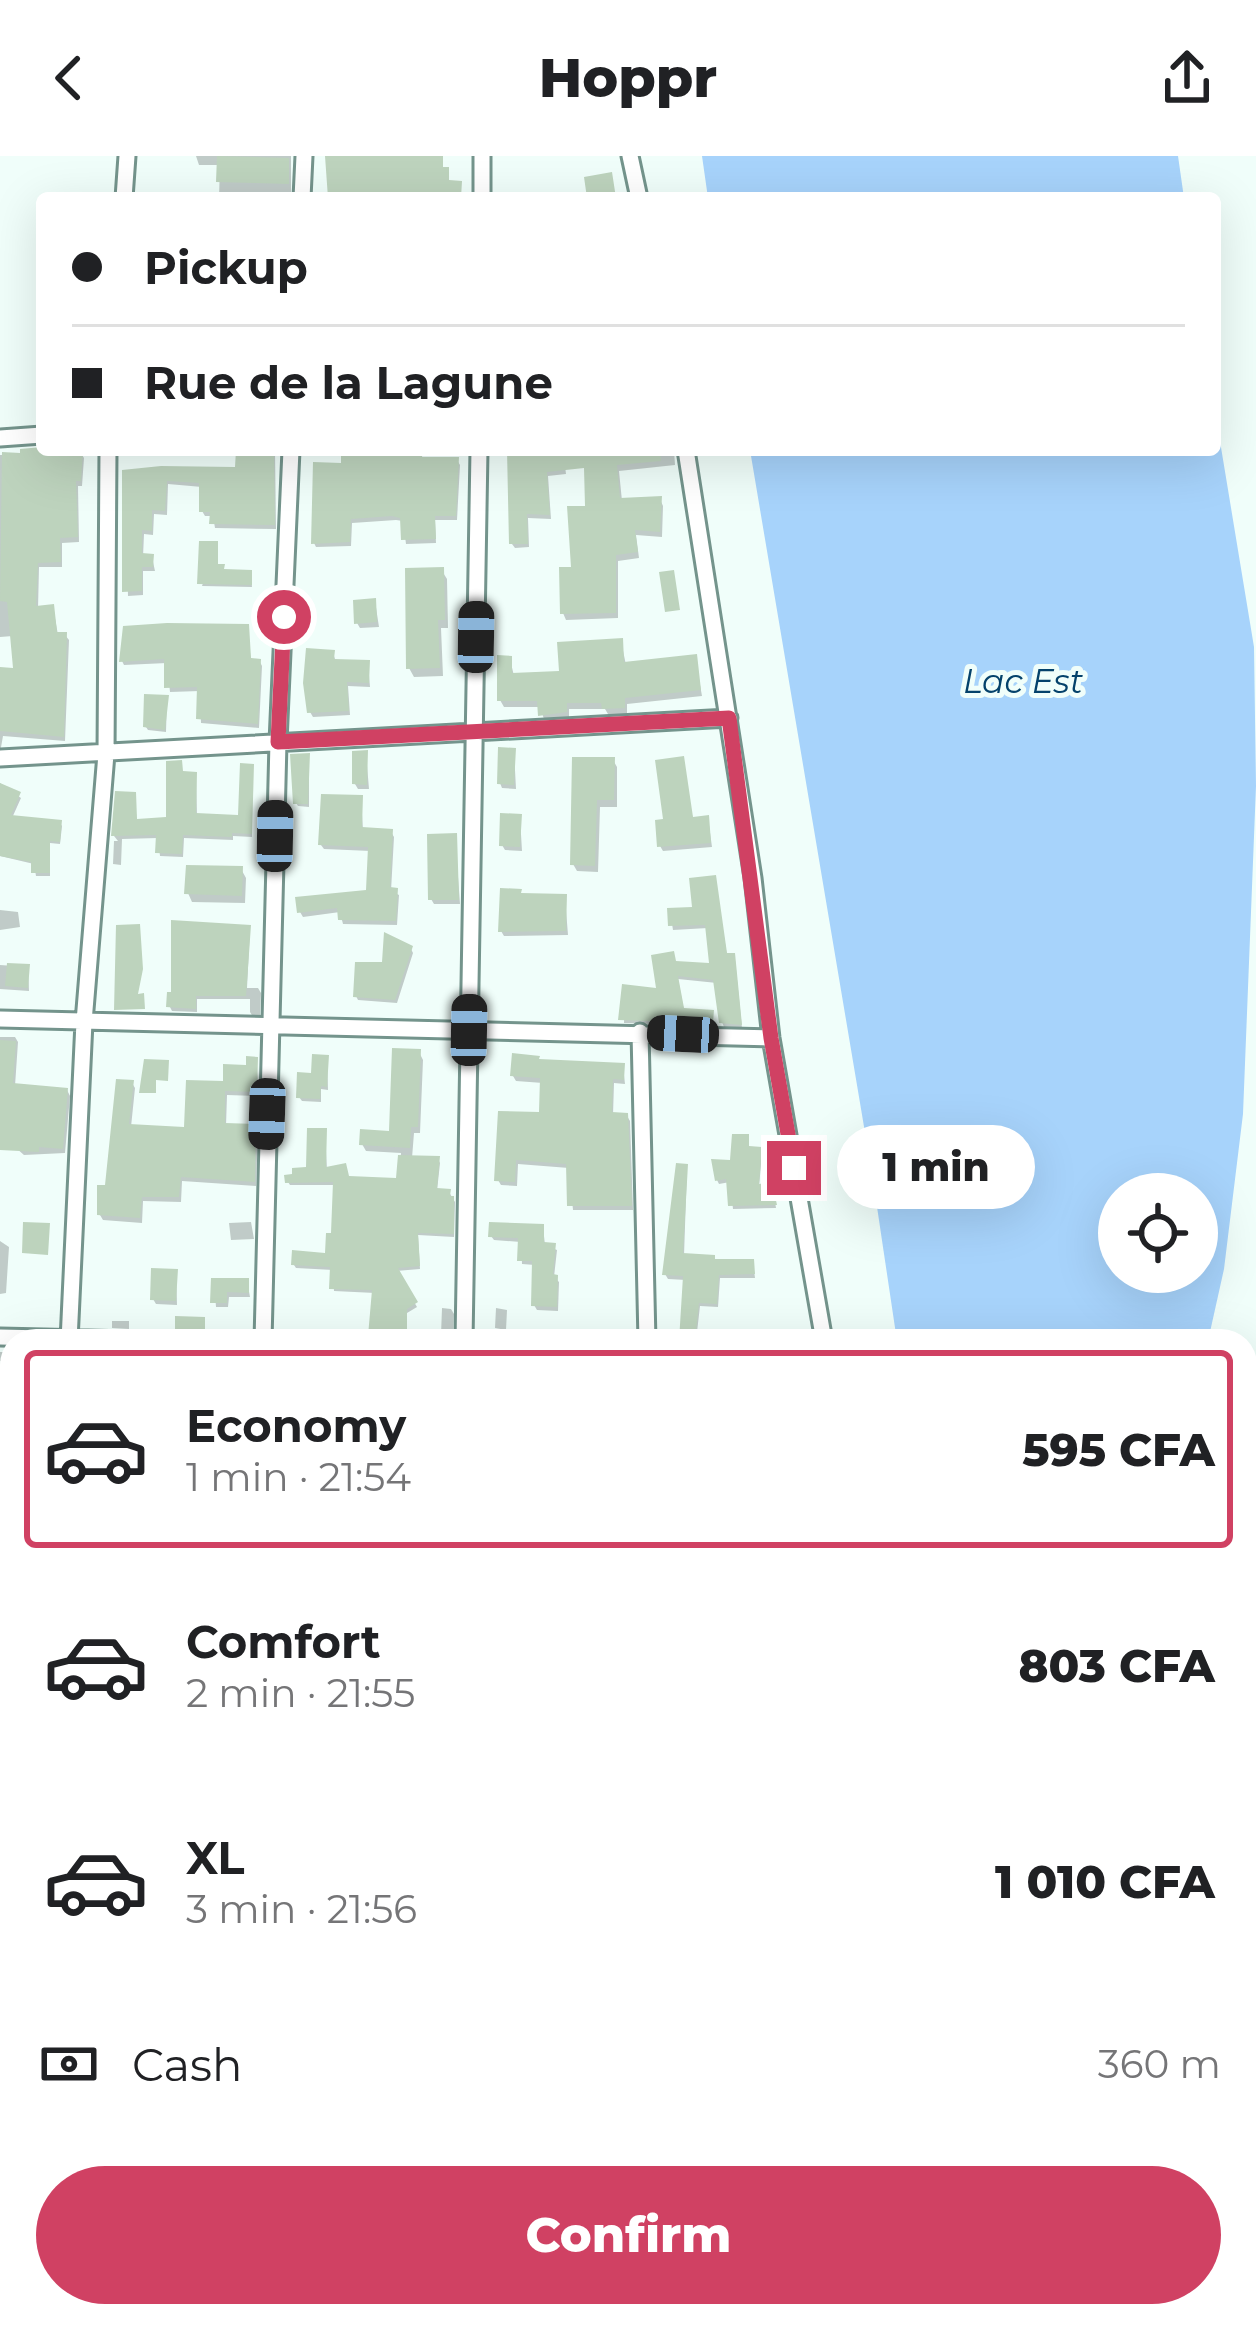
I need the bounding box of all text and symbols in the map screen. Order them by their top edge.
icon: back [36,45,102,111]
text: Hoppr [539,45,717,111]
icon: share [1154,45,1220,111]
text: Pickup [144,240,308,295]
text: Rue de la Lagune [144,355,553,410]
route start [257,590,311,644]
car [457,601,495,673]
water label: Lac Est [963,661,1083,701]
car [256,800,294,872]
car [450,994,488,1066]
car [646,1014,720,1054]
car [248,1077,286,1151]
callout: 1 min [836,1126,1034,1210]
route end [767,1141,821,1195]
text: 1 min [882,1143,990,1191]
map controls [1098,1173,1218,1293]
button: locate [1098,1173,1218,1293]
icon: car [42,1395,150,1503]
text: Economy [186,1398,406,1453]
text: 595 CFA [1022,1422,1215,1477]
text: 1 min · 21:54 [186,1453,411,1501]
icon: car [42,1611,150,1719]
text: Comfort [186,1614,381,1669]
text: 803 CFA [1018,1638,1215,1693]
text: 2 min · 21:55 [186,1669,415,1717]
icon: car [42,1827,150,1935]
text: XL [186,1830,244,1885]
text: 1 010 CFA [995,1854,1215,1909]
text: 3 min · 21:56 [186,1885,417,1933]
icon: cash [36,2031,102,2097]
text: Cash [132,2037,243,2092]
text: 360 m [1098,2040,1221,2088]
button: Confirm [36,2166,1221,2304]

